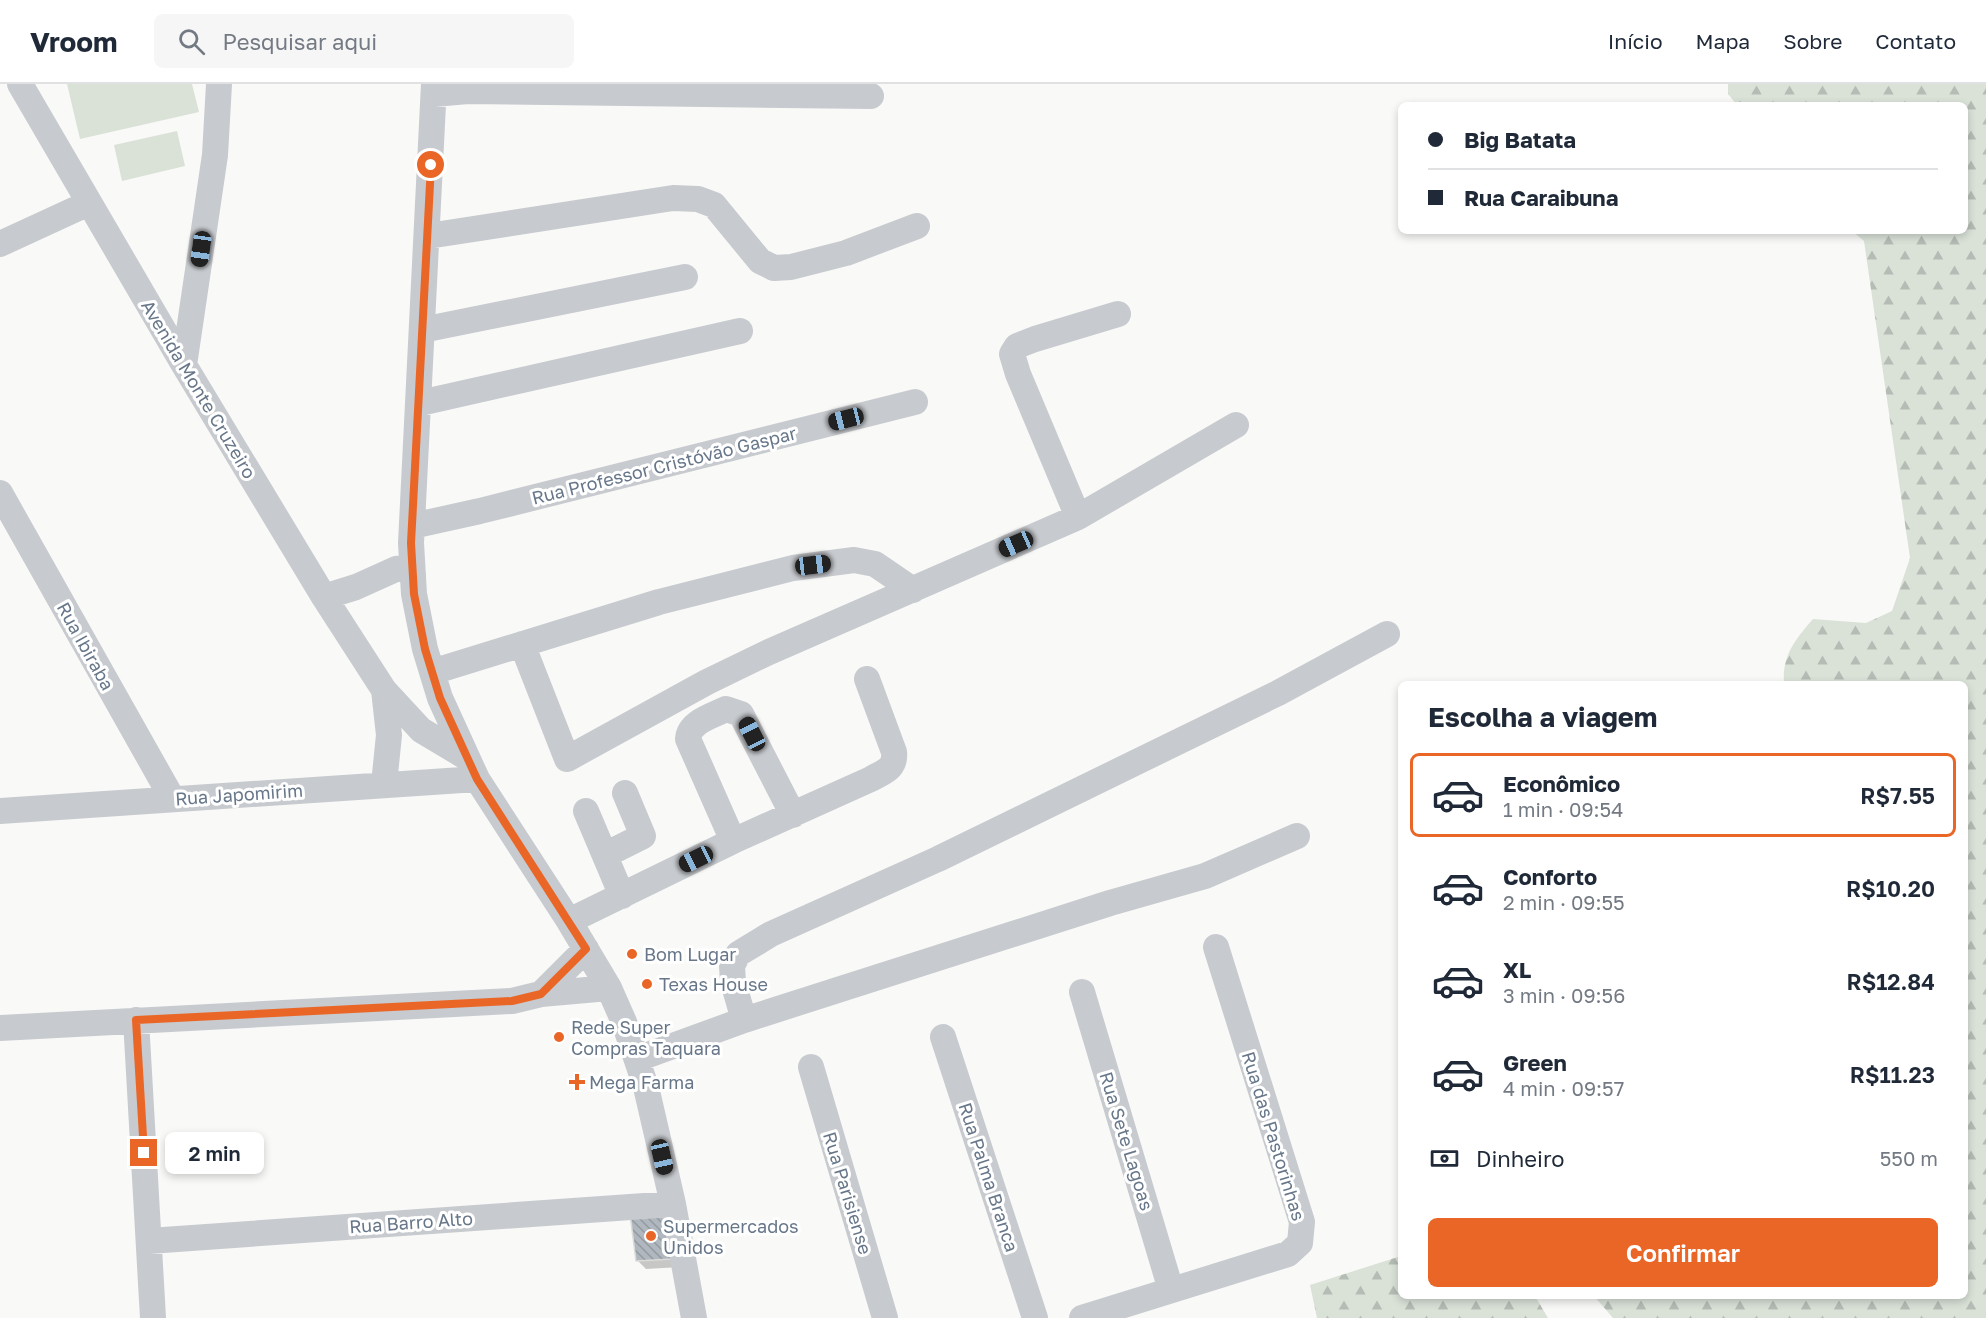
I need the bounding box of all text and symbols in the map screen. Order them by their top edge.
search box [154,14,574,68]
text: Vroom [30,25,118,58]
icon: search [175,25,208,58]
text: Pesquisar aqui [223,28,377,55]
text: Início [1608,28,1663,54]
text: Mapa [1696,28,1750,54]
text: Sobre [1783,28,1842,54]
text: Contato [1875,28,1956,54]
text: Big Batata [1464,126,1576,153]
route start [417,151,444,178]
text: Rua Caraibuna [1464,184,1618,211]
car [190,230,212,268]
street label: Avenida Monte Cruzeiro [137,296,261,482]
car [826,406,866,432]
street label: Rua Professor Cristóvão Gaspar [529,421,799,509]
car [996,528,1036,560]
car [794,554,832,576]
street label: Rua Ibiraba [53,598,119,694]
text: Escolha a viagem [1428,701,1657,733]
car [736,714,768,754]
icon: car [1431,768,1485,822]
text: Econômico [1503,770,1620,797]
street label: Rua Japomirim [174,779,304,809]
text: R$7.55 [1860,782,1935,809]
text: 1 min · 09:54 [1503,797,1623,821]
car [676,843,716,875]
icon: car [1431,861,1485,915]
text: Conforto [1503,863,1597,890]
text: R$10.20 [1846,875,1935,902]
text: 2 min · 09:55 [1503,890,1625,914]
place label: Bom Lugar [644,943,736,965]
marker: Bom Lugar [625,947,639,961]
icon: car [1431,954,1485,1008]
text: XL [1503,956,1531,983]
text: R$12.84 [1847,968,1935,995]
place label: Texas House [659,973,768,995]
marker: Texas House [640,977,654,991]
text: 3 min · 09:56 [1503,983,1625,1007]
place label: Rede Super Compras Taquara [571,1016,721,1059]
marker: Rede Super Compras Taquara [552,1030,566,1044]
icon: car [1431,1047,1485,1101]
street label: Rua das Pastorinhas [1238,1049,1310,1223]
text: Green [1503,1049,1567,1076]
text: R$11.23 [1850,1061,1935,1088]
street label: Rua Sete Lagoas [1095,1069,1159,1213]
place label: Mega Farma [589,1071,694,1093]
marker: Mega Farma [570,1075,584,1089]
text: 4 min · 09:57 [1503,1076,1624,1100]
street label: Rua Palma Branca [954,1100,1024,1254]
street label: Rua Parisiense [819,1129,877,1257]
callout: 2 min [165,1132,264,1174]
car [649,1137,675,1177]
route end [130,1139,157,1166]
text: 2 min [189,1141,241,1165]
icon: cash [1428,1142,1461,1175]
text: Dinheiro [1476,1145,1565,1172]
text: 550 m [1880,1146,1938,1170]
street label: Rua Barro Alto [348,1207,474,1237]
place label: Supermercados Unidos [663,1215,799,1258]
button: Confirmar [1428,1218,1938,1287]
marker: Supermercados Unidos [644,1229,658,1243]

